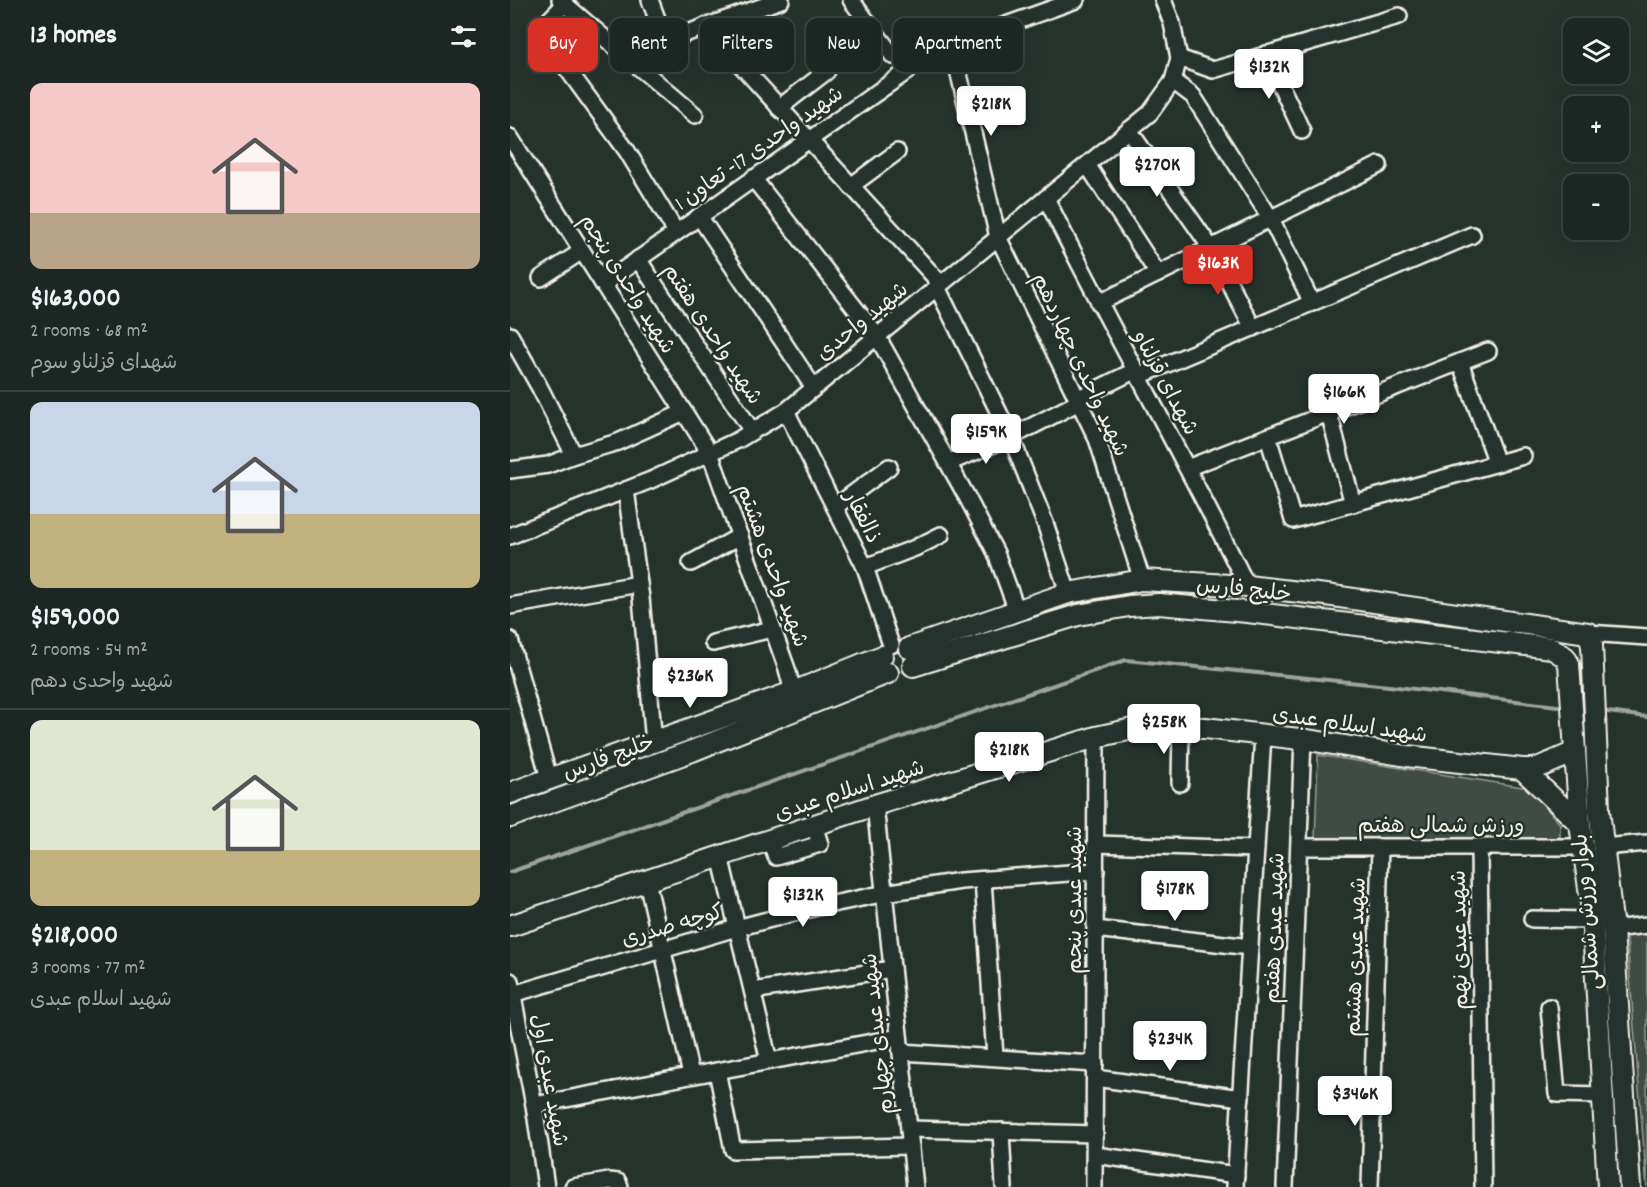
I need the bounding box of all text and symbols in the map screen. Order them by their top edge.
text: 13 homes [30,18,117,55]
chip: Buy [528,18,598,72]
chip: Rent [610,18,688,72]
chip: Filters [700,18,794,72]
chip: New [806,18,881,72]
chip: Apartment [893,18,1023,72]
map controls [1563,18,1629,240]
button: layers [1563,18,1629,84]
icon: filters [447,20,480,53]
pin: $132K [1227,49,1311,100]
text: $132K [1248,54,1290,82]
street label: شهید واحدی 17- تعاون 1 [669,80,851,220]
pin: $218K [949,86,1033,137]
text: $218K [971,91,1011,119]
button: + [1563,96,1629,162]
icon: home [201,122,309,230]
pin: $270K [1115,147,1199,198]
text: $270K [1134,152,1180,180]
button: − [1563,174,1629,240]
street label: شهید واحدی پنجم [570,209,682,361]
pin: $163K [1176,245,1260,296]
text: $163K [1197,250,1239,278]
street label: شهید واحدی هفتم [654,258,769,412]
street label: شهید واحدی چهاردهم [1023,268,1135,463]
street label: شهید واحدی [810,276,916,370]
text: $163,000 [30,281,121,318]
text: 2 rooms · 68 m² [30,318,148,346]
street label: شهدای قزلناو [1122,324,1205,442]
text: شهدای قزلناو سوم [30,350,177,378]
pin: $166K [1302,374,1386,425]
text: $166K [1322,379,1366,407]
pin: $159K [944,414,1028,465]
text: $159K [965,419,1007,447]
icon: home [201,441,309,549]
street label: شهید واحدی هشتم [727,480,815,652]
street label: ذالفقار [834,484,887,549]
street label: خلیج فارس [1194,571,1293,612]
text: $159,000 [30,600,120,637]
text: 2 rooms · 54 m² [30,637,148,665]
pin: $236K [648,658,732,709]
text: $236K [667,663,713,691]
text: شهید واحدی دهم [30,669,173,697]
street label: شهید اسلام عبدی [1270,700,1429,753]
pin: $258K [1122,704,1206,755]
text: $258K [1141,709,1187,737]
street label: خلیج فارس [559,728,659,790]
pin: $218K [967,732,1051,783]
text: $218K [989,737,1029,765]
street label: شهید اسلام عبدی [771,753,929,831]
icon: home [201,759,309,867]
street label: ورزش شمالی هفتم [1358,812,1524,843]
street label: شهید عبدی پنجم [1061,826,1092,974]
street label: بلوار ورزش شمالی [1566,832,1611,991]
street label: شهید عبدی هفتم [1258,852,1295,1004]
street label: شهید عبدی نهم [1445,870,1478,1010]
pin: $178K [1133,871,1217,922]
text: $178K [1155,876,1195,904]
pin: $132K [761,877,845,928]
street label: شهید عبدی هشتم [1339,877,1376,1037]
text: $132K [782,882,824,910]
street label: کوچه صدری [618,898,728,957]
text: $218,000 [30,918,118,955]
street label: شهید عبدی چهارم [856,951,903,1116]
text: 3 rooms · 77 m² [30,955,146,983]
text: شهید اسلام عبدی [30,987,172,1015]
street label: شهید عبدی اول [521,1012,574,1149]
pin: $234K [1128,1021,1212,1072]
text: $234K [1147,1026,1193,1054]
pin: $346K [1313,1076,1397,1127]
text: $346K [1332,1081,1378,1109]

